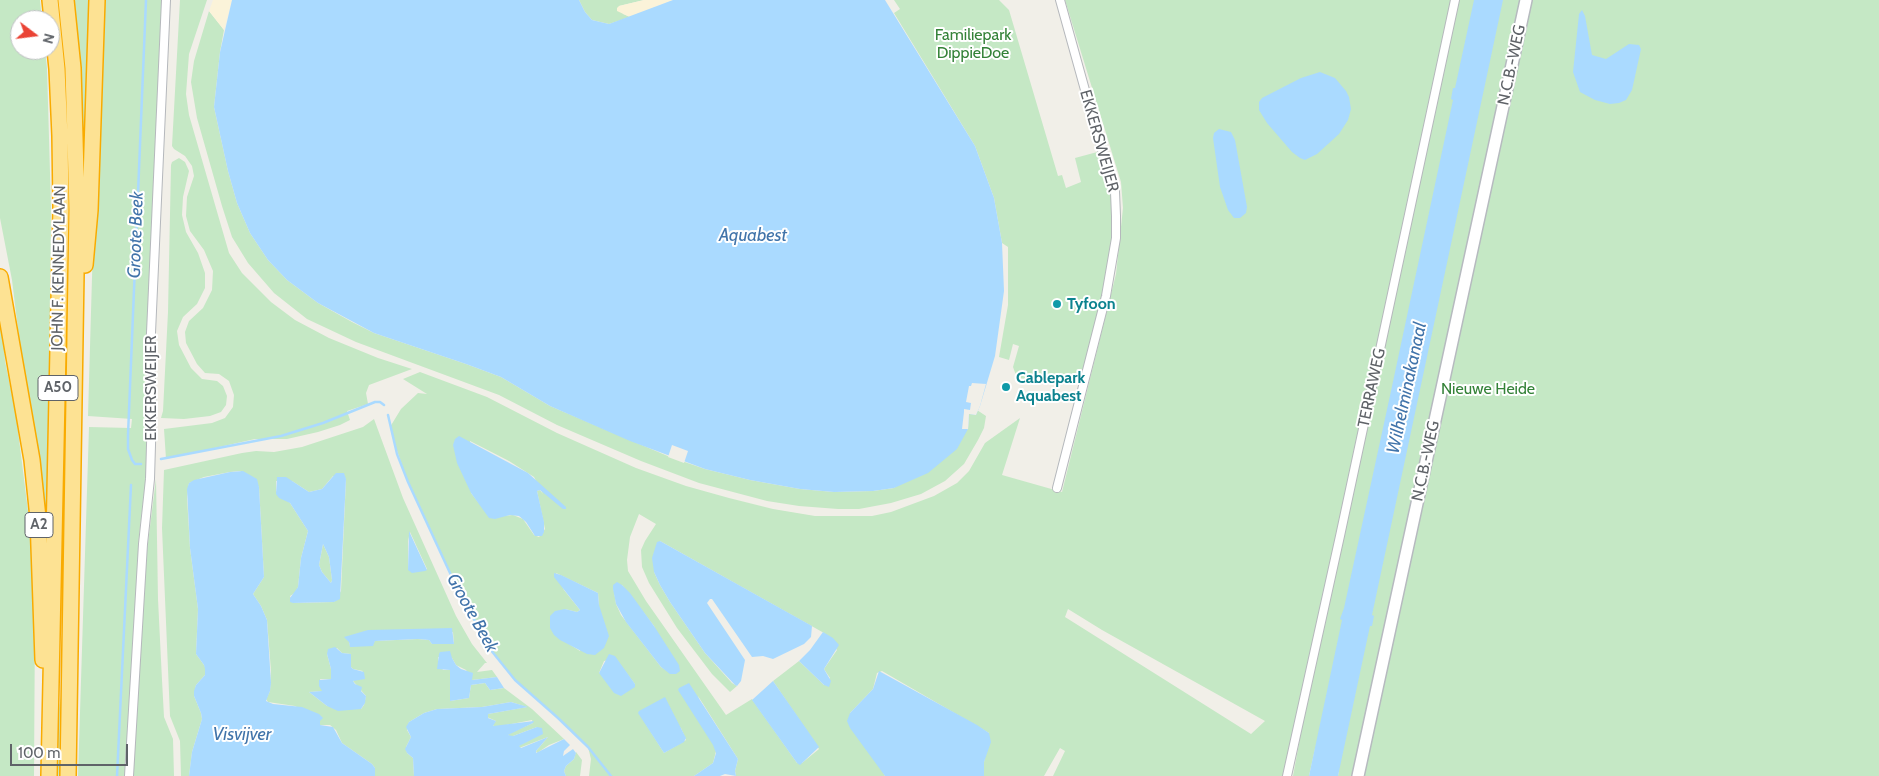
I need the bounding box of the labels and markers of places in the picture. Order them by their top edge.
place label: Tyfoon [1067,294,1116,314]
marker: Tyfoon [1051,298,1063,310]
place label: Cablepark Aquabest [1016,368,1085,406]
marker: Cablepark Aquabest [1000,381,1012,393]

